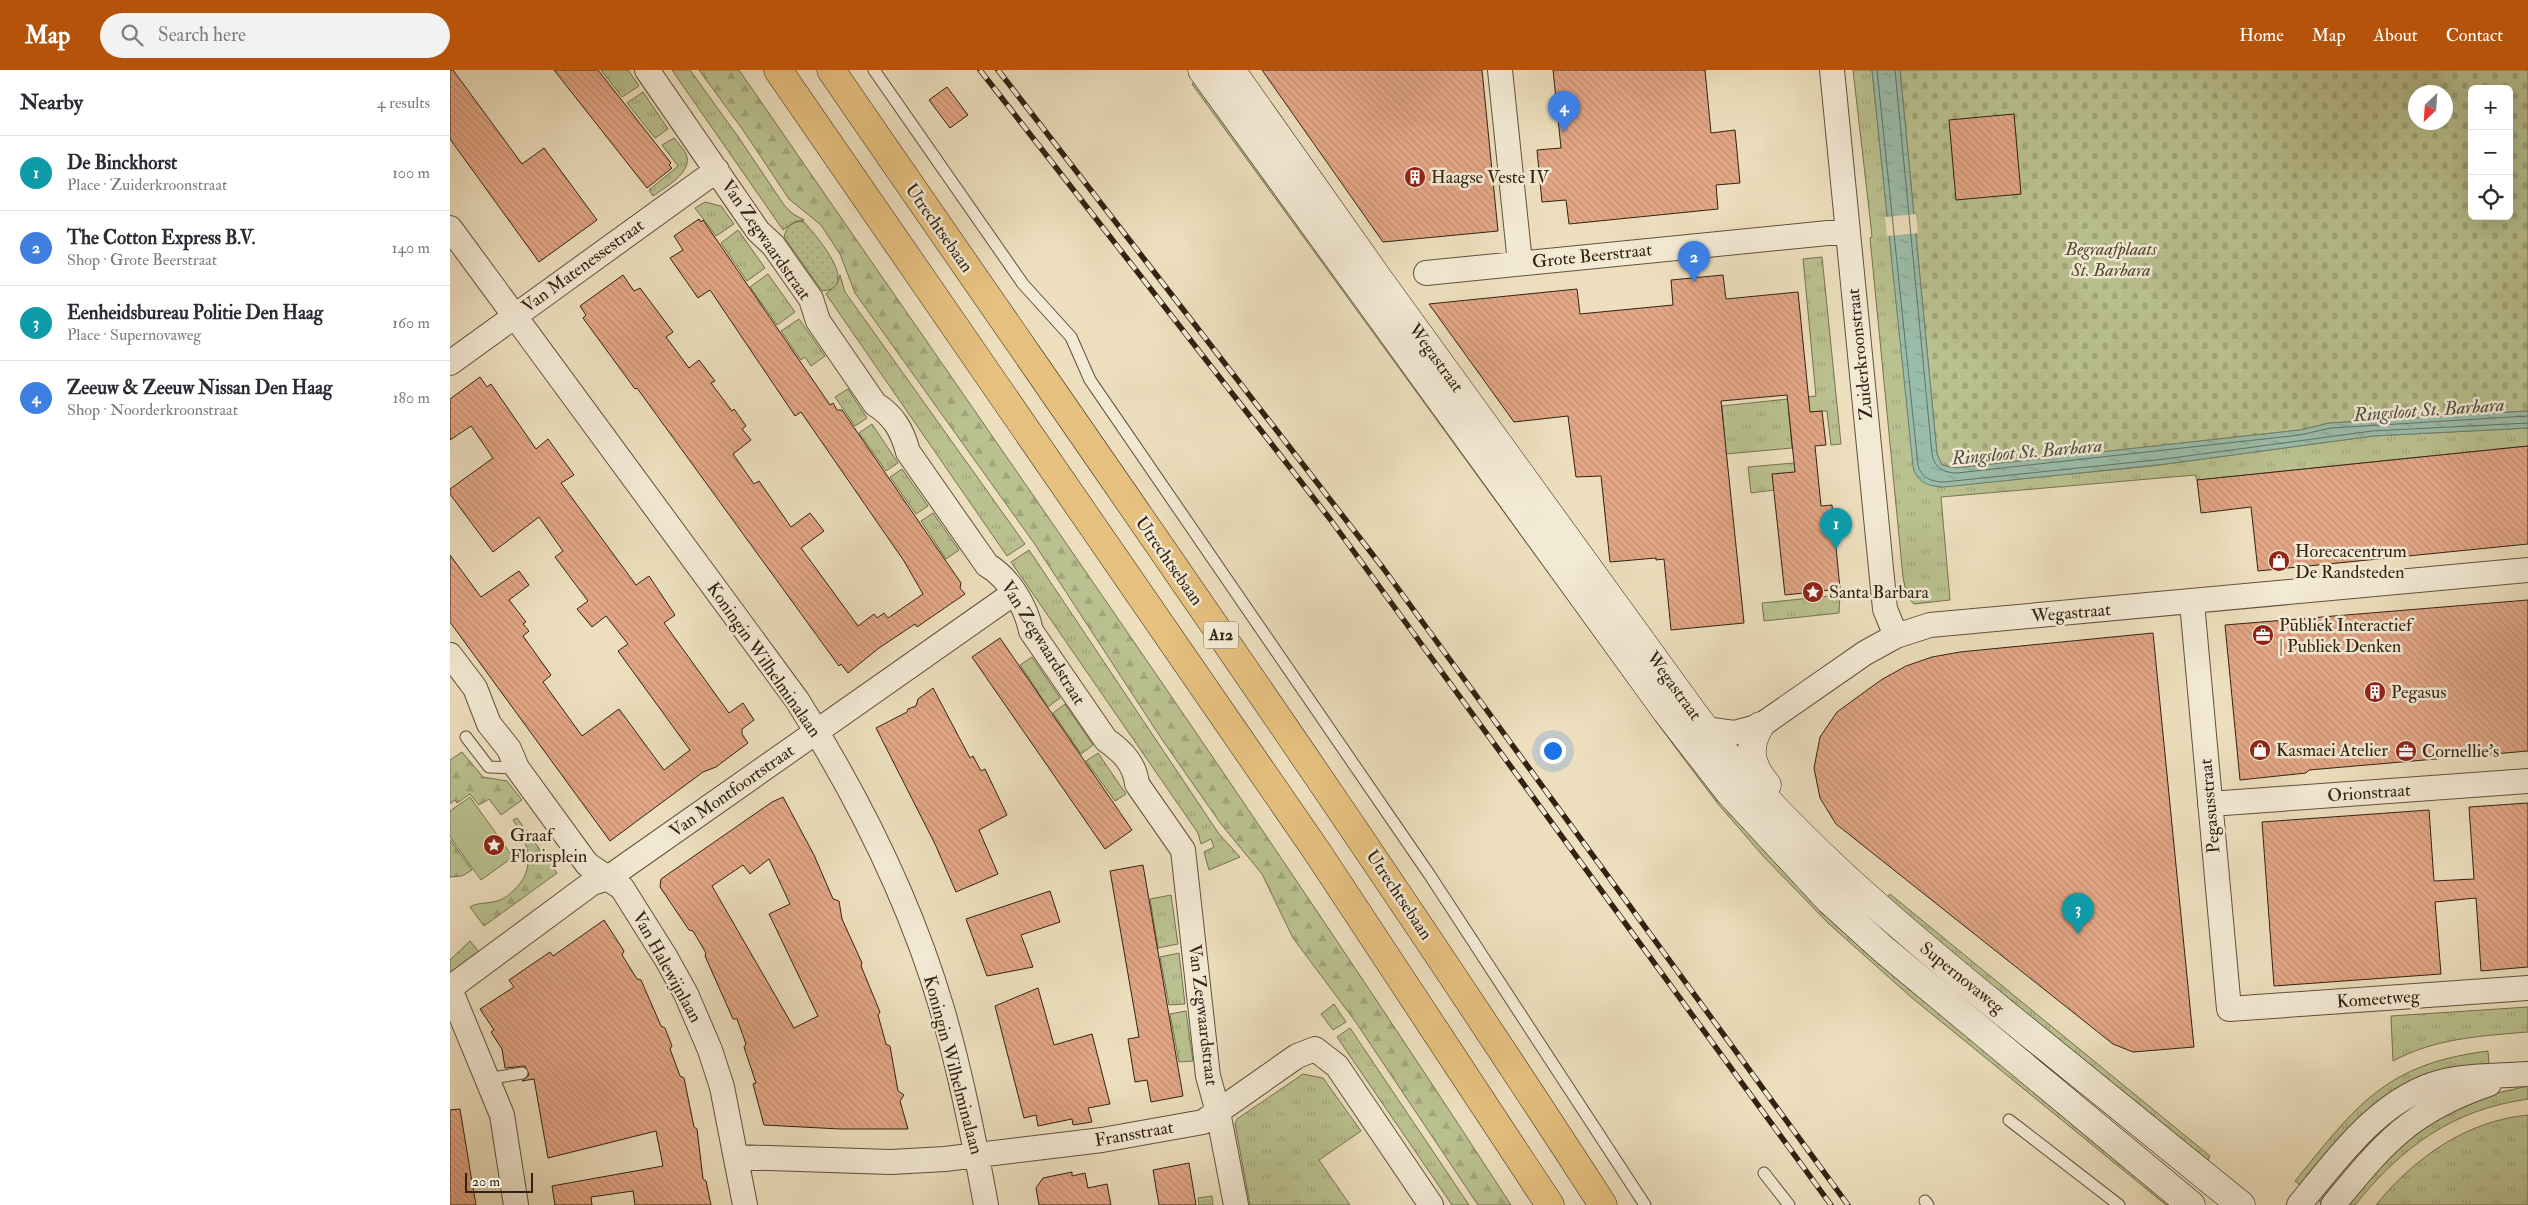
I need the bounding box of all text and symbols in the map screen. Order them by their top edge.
search box [100,13,450,58]
text: Map [25,20,70,51]
icon: search [118,21,146,49]
text: Search here [158,23,246,47]
text: Home [2239,24,2284,47]
text: Map [2312,24,2346,47]
text: About [2374,24,2418,47]
text: Contact [2446,24,2503,47]
north arrow [2408,85,2453,130]
map controls [2468,85,2513,220]
button: + [2468,85,2513,130]
text: Nearby [20,89,83,116]
pin: 4 [1548,91,1580,132]
text: 4 results [377,93,430,113]
button: − [2468,130,2513,175]
text: De Binckhorst [67,151,177,175]
text: 1 [33,163,39,183]
text: 100 m [392,163,430,183]
building icon: Haagse Veste IV [1403,165,1427,189]
place label: Haagse Veste IV [1431,166,1550,189]
text: Place · Zuiderkroonstraat [67,175,227,195]
street label: Van Zegwaardstraat [716,175,816,305]
button: locate [2468,175,2513,220]
street label: Utrechtsebaan [900,179,978,277]
street label: Van Matenessestraat [517,214,649,318]
text: The Cotton Express B.V. [67,226,256,250]
text: 2 [32,238,40,258]
text: 140 m [392,238,430,258]
street label: Grote Beerstraat [1531,238,1653,274]
park label: Begraafplaats St. Barbara [2064,238,2158,282]
pin: 2 [1678,241,1710,282]
text: Shop · Grote Beerstraat [67,250,217,270]
street label: Zuiderkroonstraat [1842,287,1878,421]
text: Eenheidsbureau Politie Den Haag [67,301,323,325]
text: 3 [33,313,39,333]
text: 160 m [392,313,430,333]
street label: Wegastraat [1403,318,1469,397]
text: Place · Supernovaweg [67,325,201,345]
text: Zeeuw & Zeeuw Nissan Den Haag [67,376,332,400]
text: 4 [32,388,40,408]
text: 180 m [393,388,430,408]
water label: Ringsloot St. Barbara [2352,393,2505,427]
text: Shop · Noorderkroonstraat [67,400,238,420]
water label: Ringsloot St. Barbara [1950,433,2104,471]
pin: 1 [1820,508,1852,549]
street label: Utrechtsebaan [1130,512,1208,610]
place label: Horecacentrum De Randsteden [2295,540,2407,584]
shop icon: Horecacentrum De Randsteden [2267,549,2291,573]
street label: Van Zegwaardstraat [996,577,1091,710]
street label: Koningin Wilhelminalaan [702,578,826,742]
place icon: Santa Barbara [1801,580,1825,604]
place label: Santa Barbara [1829,581,1929,604]
street label: Wegastraat [2029,598,2112,628]
place label: Publiek Interactief | Publiek Denken [2279,614,2415,658]
road number: A12 [1204,622,1238,648]
office icon: Publiek Interactief | Publiek Denken [2251,623,2275,647]
street label: Wegastraat [1641,646,1707,725]
building icon: Pegasus [2363,680,2387,704]
place label: Pegasus [2391,681,2447,704]
your location [1540,738,1566,764]
shop icon: Kasmaei Atelier [2248,738,2272,762]
street label: Van Montfoortstraat [665,739,799,843]
place label: Kasmaei Atelier [2276,739,2388,762]
office icon: Cornellie's [2394,739,2418,763]
place label: Cornellie's [2422,740,2499,763]
street label: Pegasusstraat [2194,758,2226,854]
street label: Orionstraat [2327,779,2412,807]
place label: Graaf Florisplein [510,824,587,868]
place icon: Graaf Florisplein [482,833,506,857]
street label: Utrechtsebaan [1360,846,1438,944]
pin: 3 [2062,893,2094,934]
street label: Van Halewijnlaan [627,907,707,1027]
street label: Supernovaweg [1915,937,2010,1020]
street label: Van Zegwaardstraat [1183,943,1223,1087]
street label: Koningin Wilhelminalaan [918,973,988,1157]
street label: Komeetweg [2336,985,2421,1013]
street label: Fransstraat [1093,1116,1175,1152]
scale bar [465,1170,532,1193]
text: 20 m [472,1173,500,1190]

